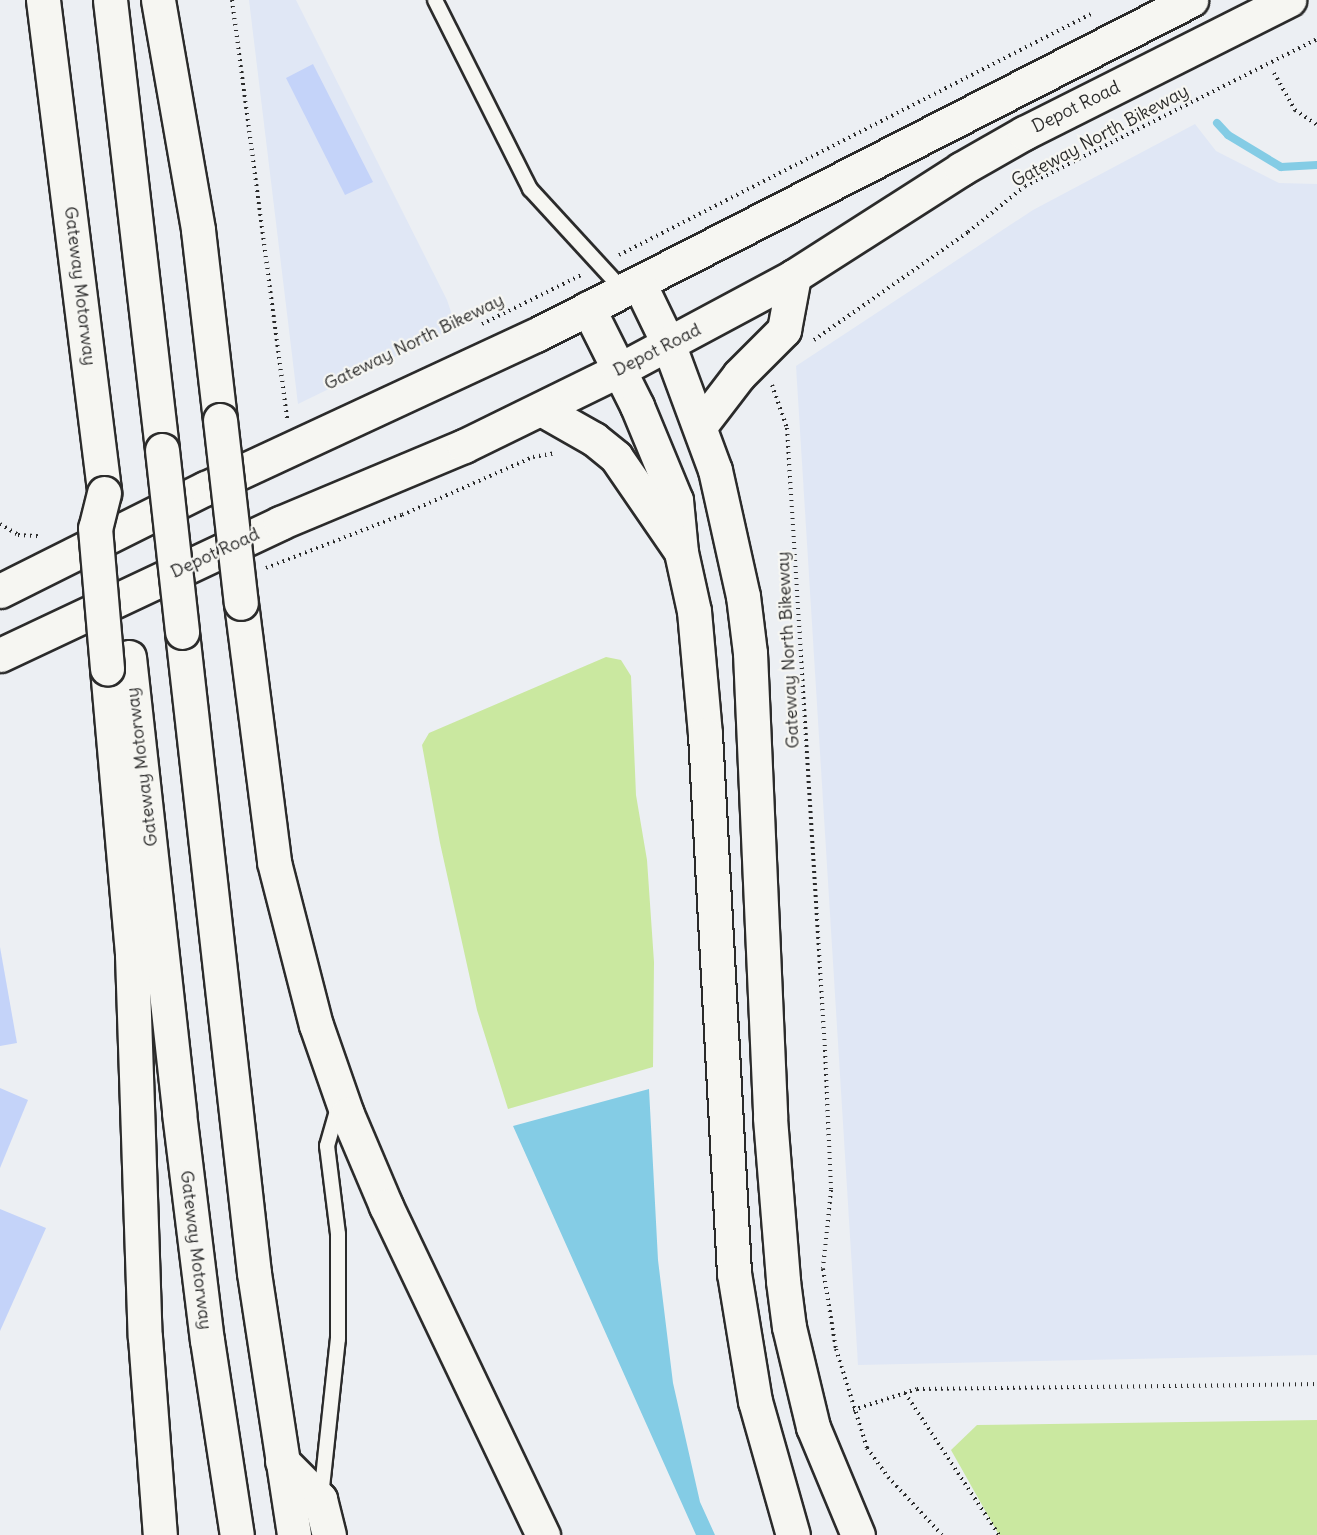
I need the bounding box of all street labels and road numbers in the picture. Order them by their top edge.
street label: Depot Road [1028,76,1124,138]
street label: Gateway North Bikeway [1008,80,1192,192]
street label: Gateway Motorway [60,205,100,367]
street label: Gateway North Bikeway [321,289,507,395]
street label: Depot Road [610,319,704,381]
street label: Depot Road [167,523,263,583]
street label: Gateway North Bikeway [772,551,804,749]
street label: Gateway Motorway [122,686,162,848]
street label: Gateway Motorway [176,1169,216,1331]

